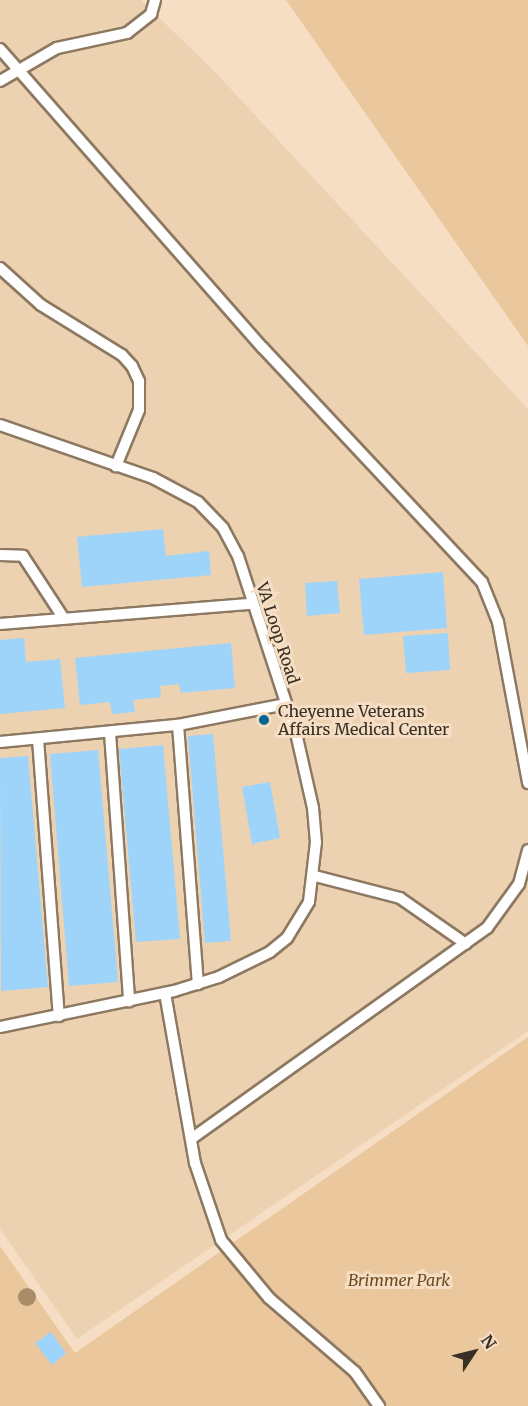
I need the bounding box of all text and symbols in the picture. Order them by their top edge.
street label: VA Loop Road [253,580,303,686]
place label: Cheyenne Veterans Affairs Medical Center [278,701,449,739]
marker: Cheyenne Veterans Affairs Medical Center [255,711,273,729]
park label: Brimmer Park [348,1270,450,1290]
north arrow [444,1322,504,1382]
text: N [477,1331,501,1353]

